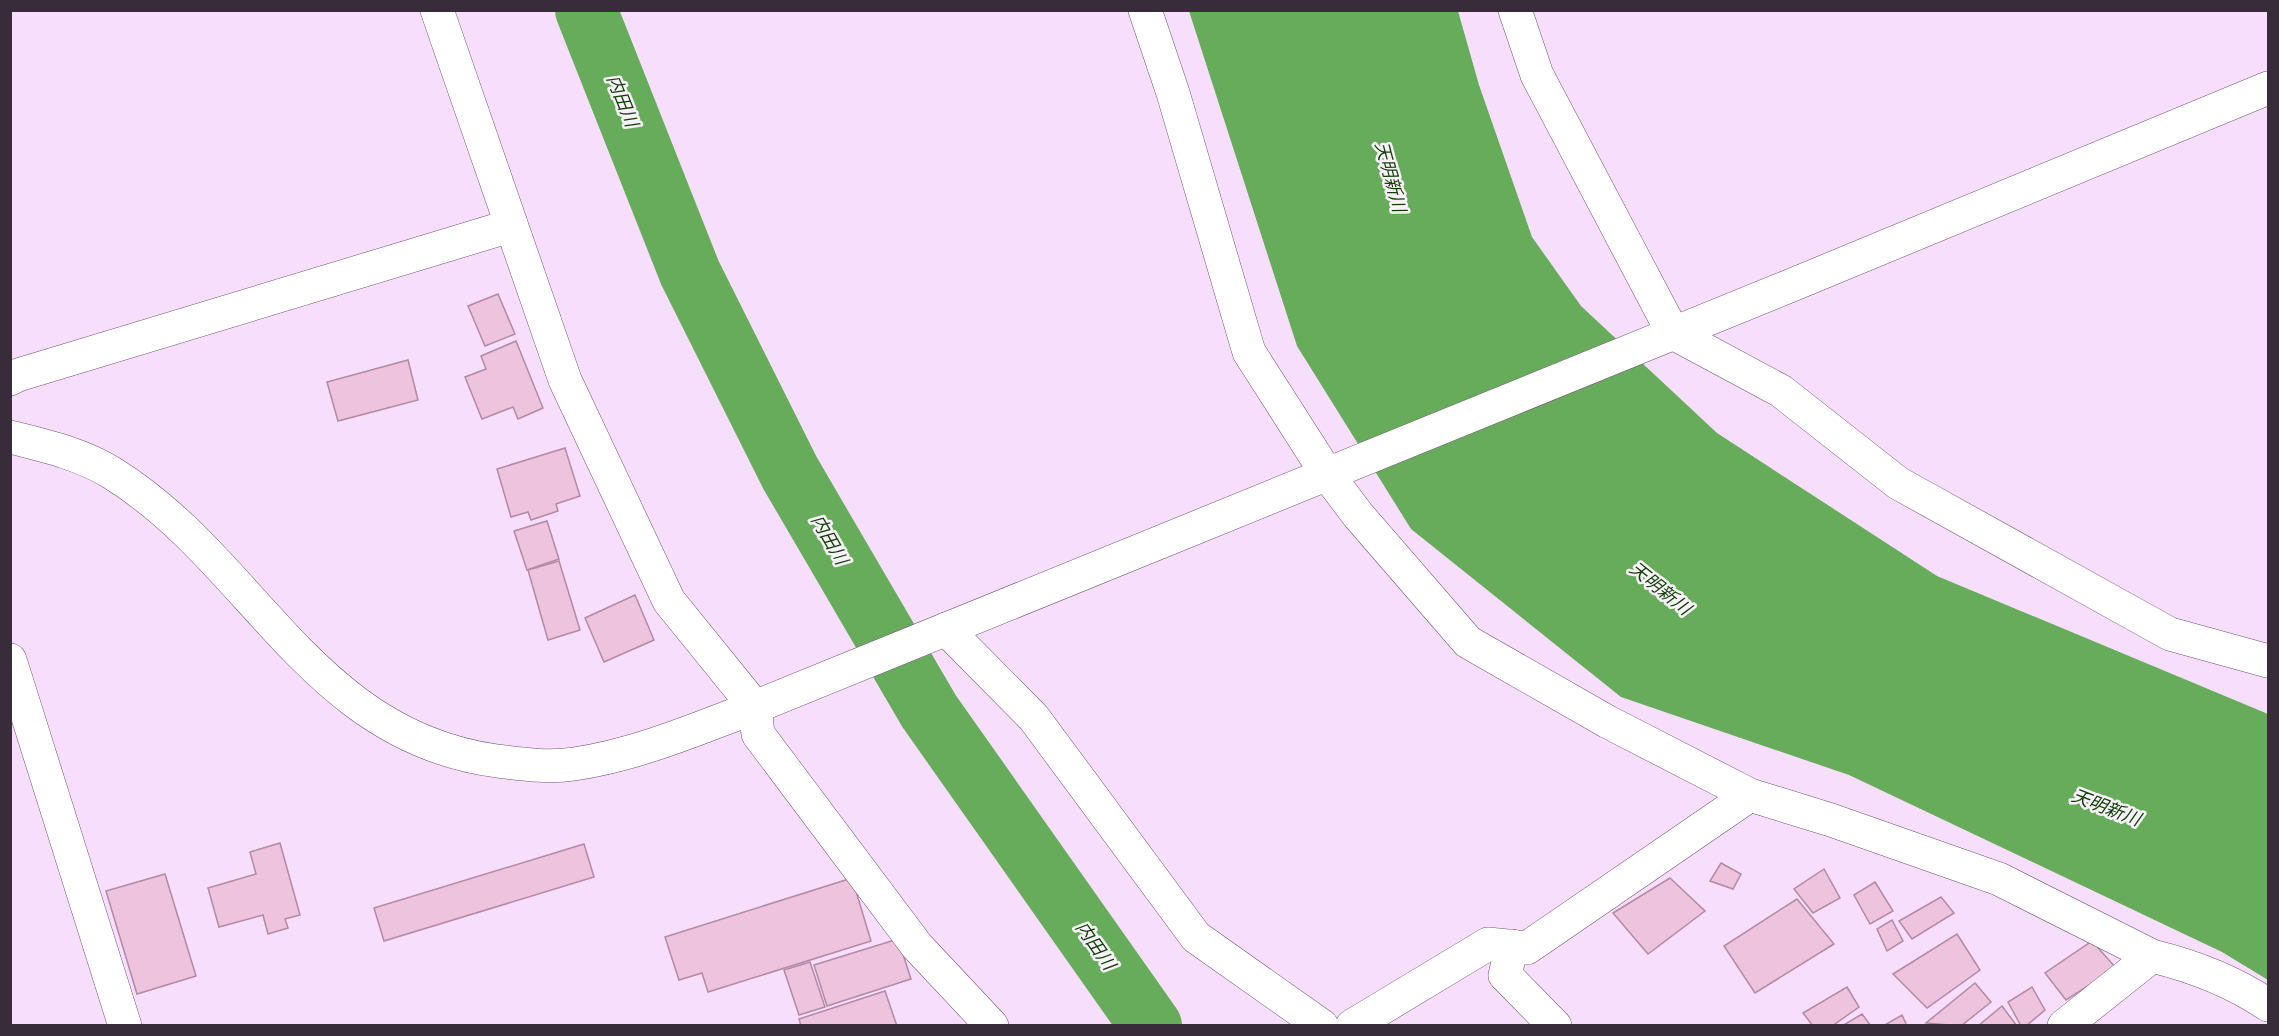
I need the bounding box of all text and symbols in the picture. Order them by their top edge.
water label: 内田川 [600,71,644,133]
water label: 天明新川 [1369,139,1412,217]
water label: 内田川 [805,510,854,571]
water label: 天明新川 [1624,557,1697,623]
water label: 天明新川 [2068,783,2146,833]
water label: 内田川 [1069,917,1122,977]

